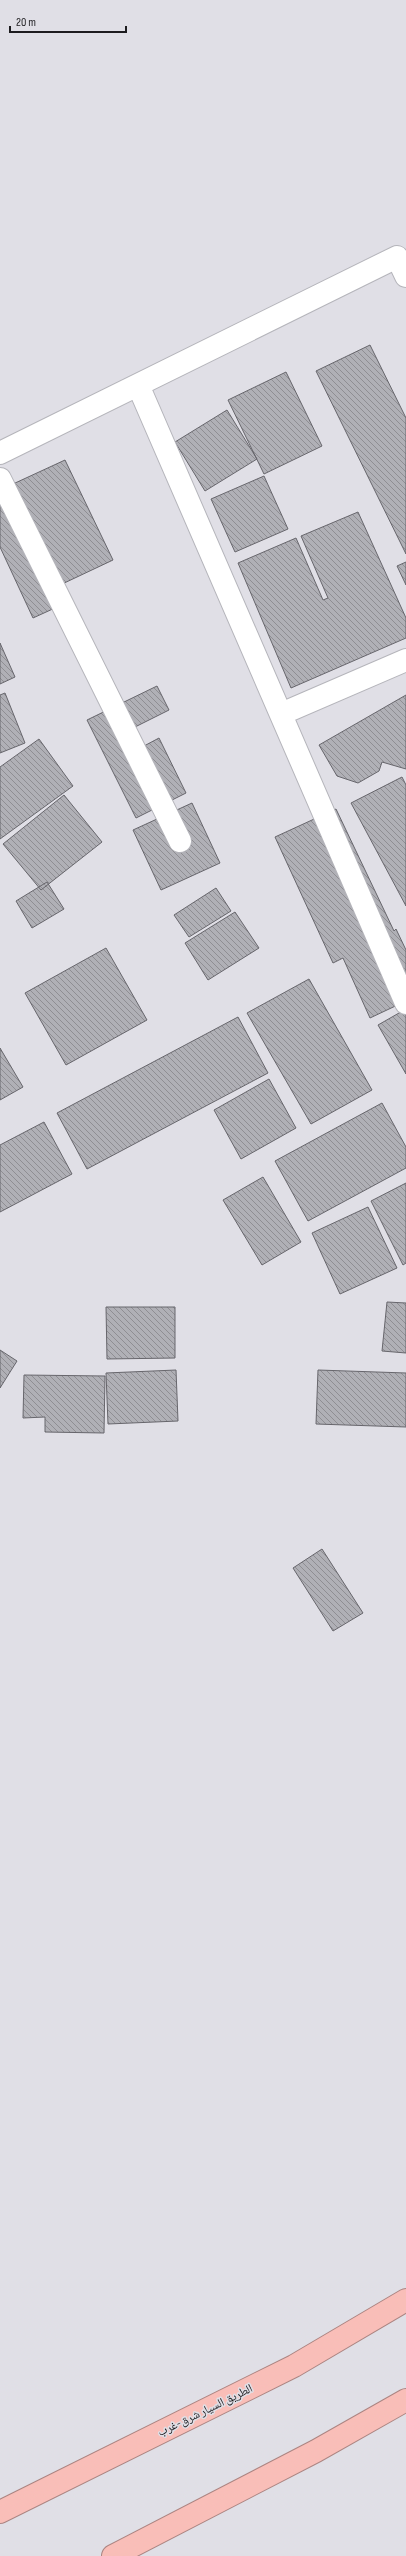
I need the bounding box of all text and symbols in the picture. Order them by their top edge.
scale bar [10,8,126,34]
text: 20 m [16,15,36,30]
street label: الطريق السيار شرق-غرب [155,2381,255,2440]

